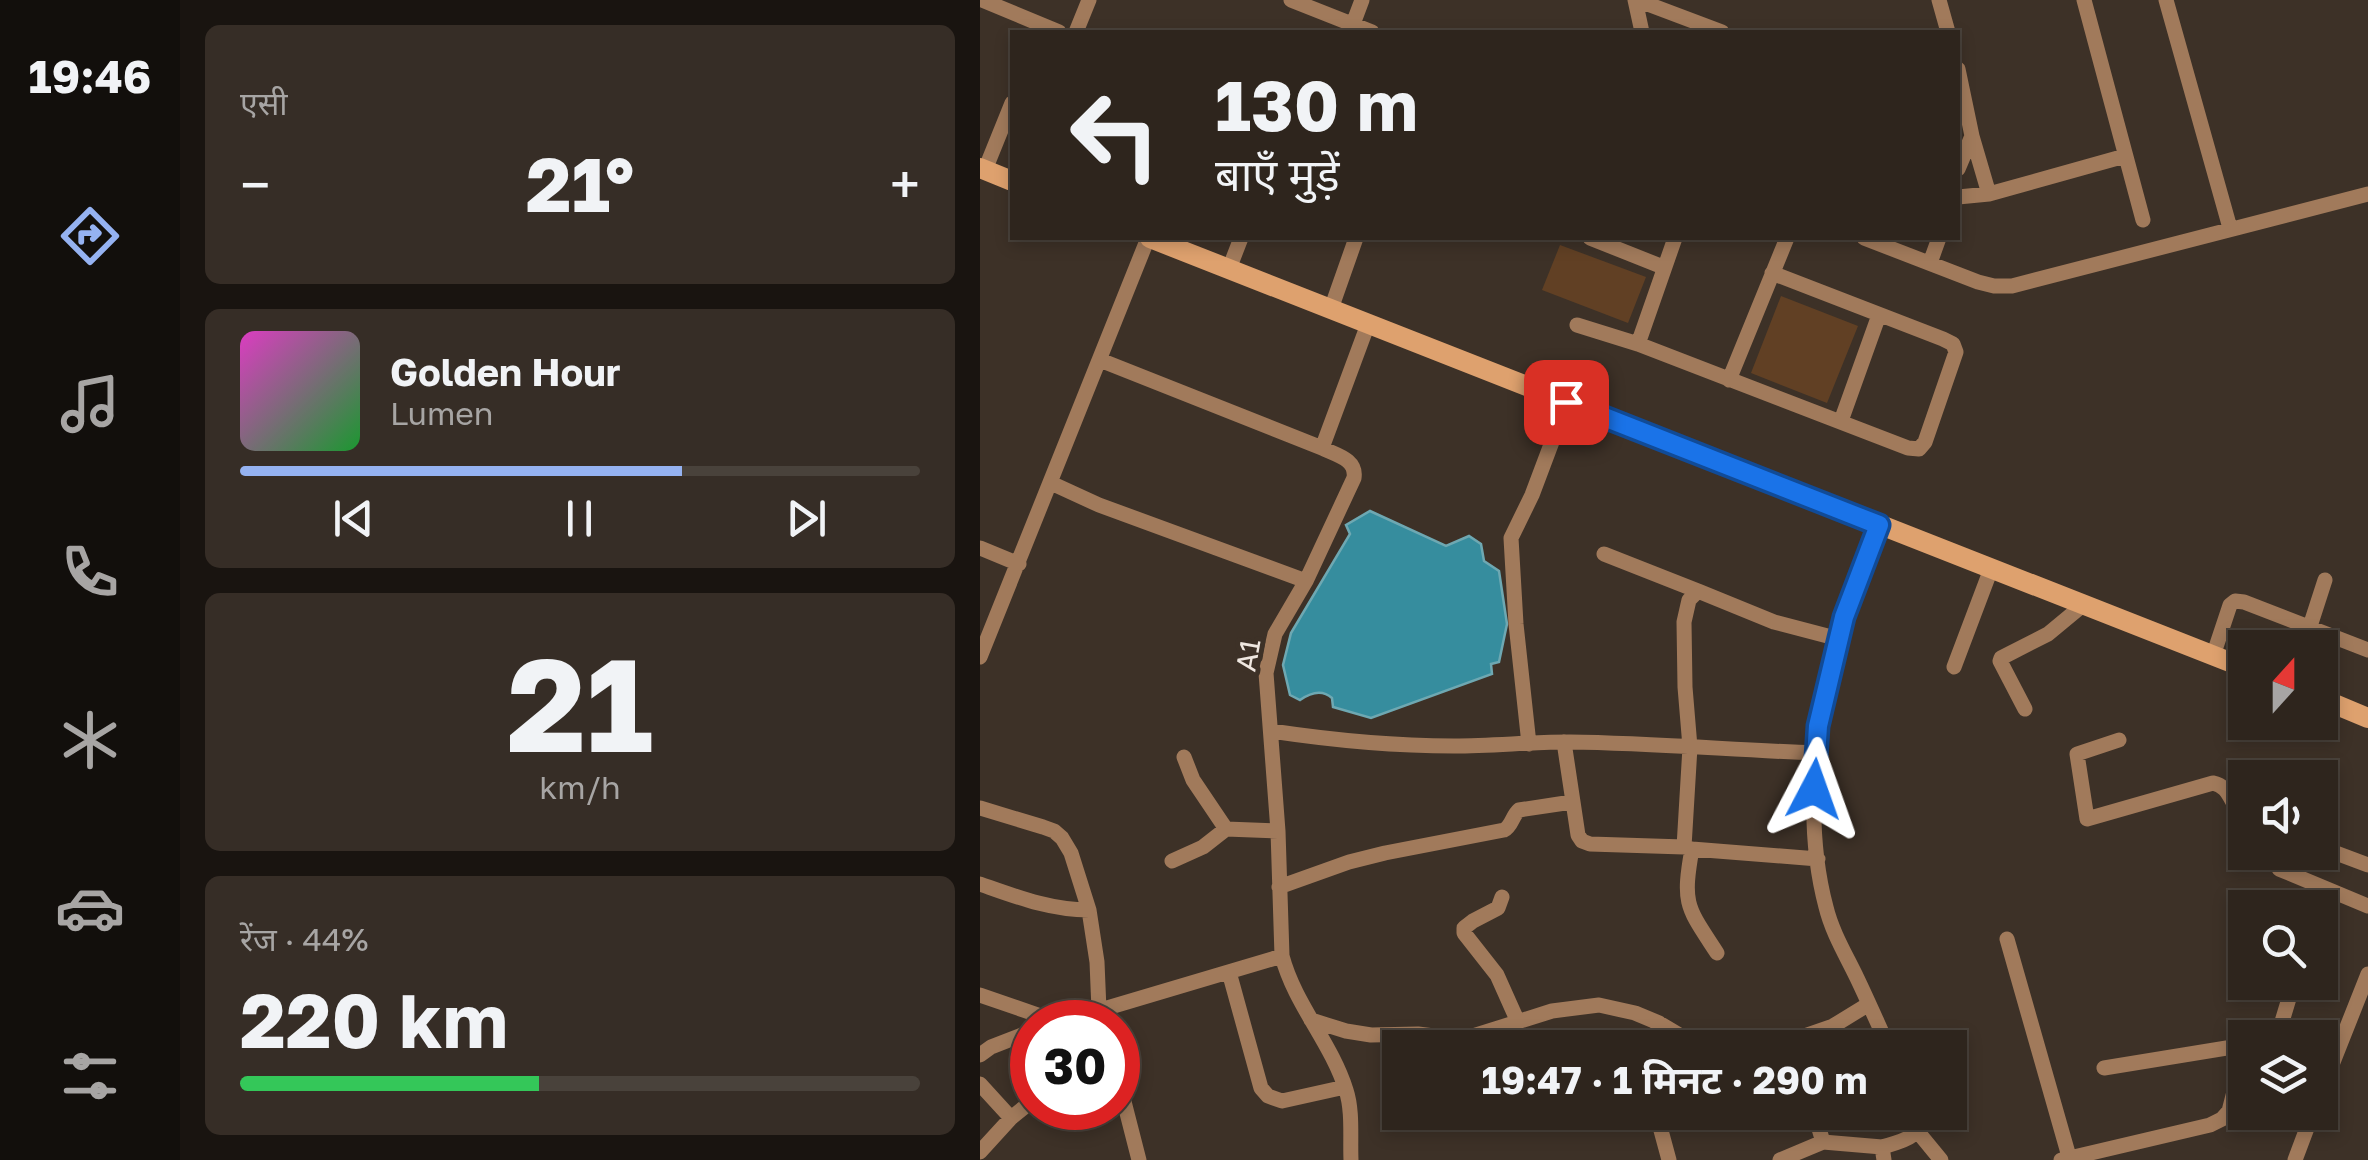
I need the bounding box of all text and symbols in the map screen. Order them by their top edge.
text: 19:46 [29,49,151,103]
text: 130 m [1215,62,1418,146]
icon: left [1050,70,1180,200]
text: एसी [240,84,288,122]
text: 21° [526,138,634,229]
text: बाएँ मुड़ें [1215,147,1339,201]
text: − [240,151,270,217]
text: + [890,151,920,217]
icon: directions [55,201,125,271]
text: Golden Hour [390,349,621,394]
pin [1524,360,1609,445]
icon: music [55,369,125,439]
icon: arrive [1539,375,1594,430]
text: Lumen [390,394,494,432]
icon: previous [326,491,381,546]
icon: pause [552,491,607,546]
icon: next [779,491,834,546]
icon: phone [55,537,125,607]
text: 21 [507,625,653,781]
north arrow [2228,630,2338,740]
map controls [2228,630,2338,1130]
street label: A1 [1228,636,1267,674]
icon: climate [55,705,125,775]
position arrow [1762,737,1866,841]
button: sound [2228,760,2338,870]
text: km/h [539,768,621,806]
icon: car [55,873,125,943]
button: search [2228,890,2338,1000]
text: रेंज · 44% [240,920,368,958]
text: 220 km [240,974,508,1065]
speed limit sign: 30 [1010,1000,1140,1130]
button: layers [2228,1020,2338,1130]
icon: filters [55,1041,125,1111]
text: 19:47 · 1 मिनट · 290 m [1481,1057,1868,1102]

